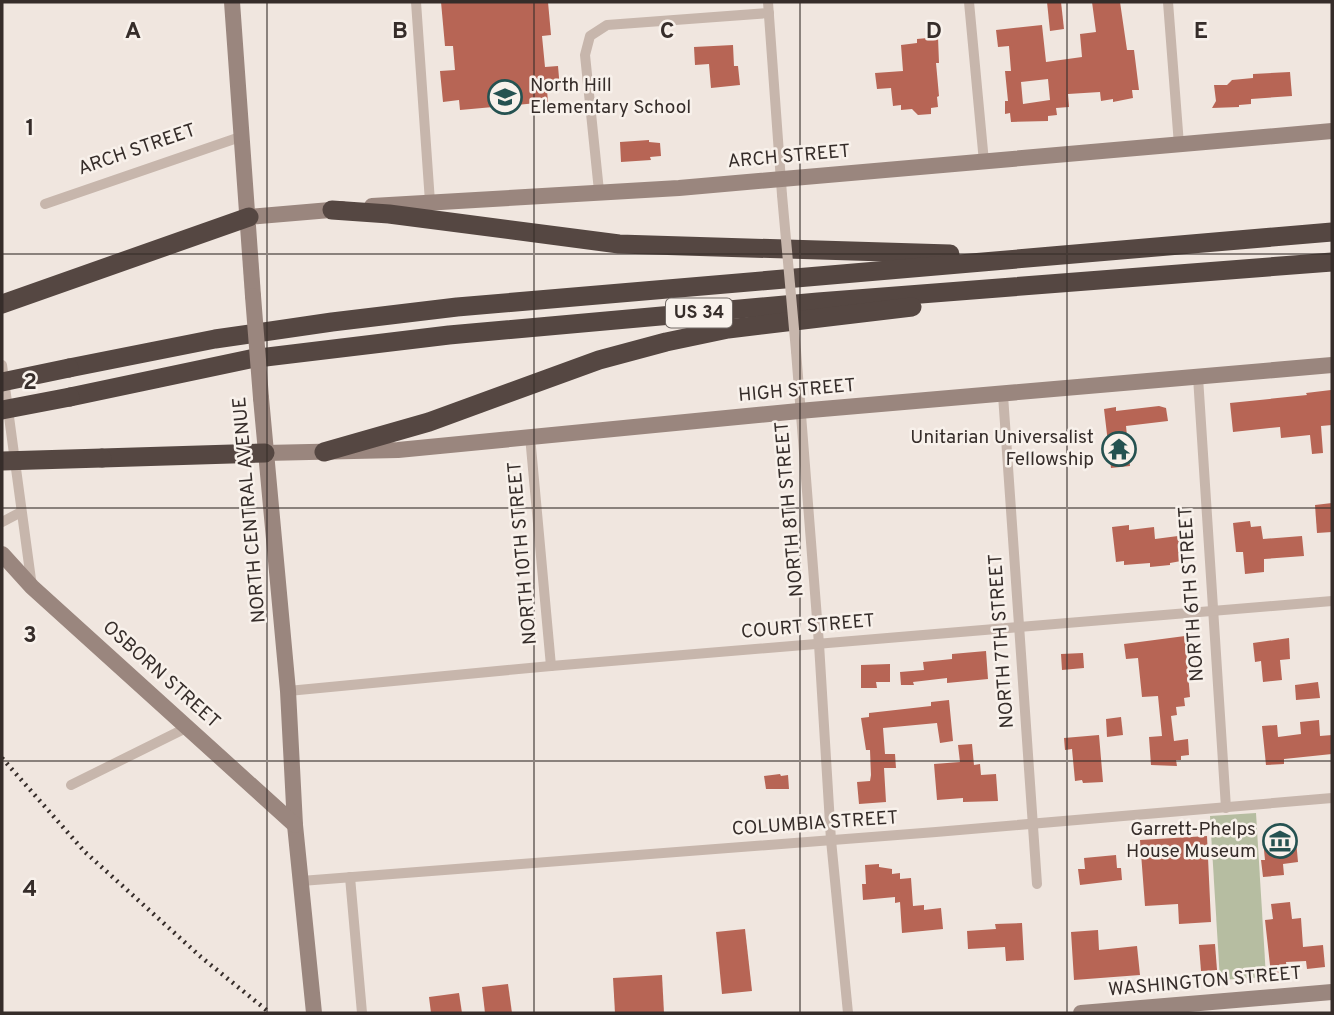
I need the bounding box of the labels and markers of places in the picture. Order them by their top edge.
place label: North Hill Elementary School [530,74,691,120]
school or university icon: North Hill Elementary School [486,78,524,116]
place label: Unitarian Universalist Fellowship [910,426,1094,472]
temple icon: Unitarian Universalist Fellowship [1100,430,1138,468]
place label: Garrett-Phelps House Museum [1126,818,1256,864]
museum icon: Garrett-Phelps House Museum [1261,822,1299,860]

